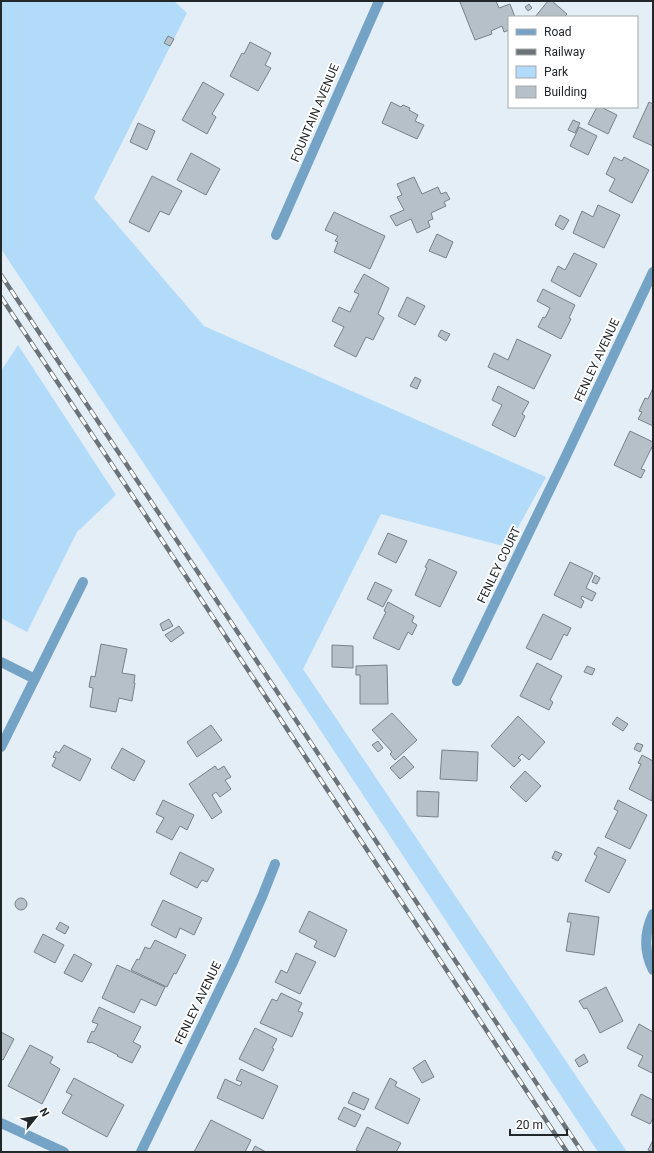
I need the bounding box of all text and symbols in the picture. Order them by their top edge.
legend [508,16,638,108]
text: Road [544,25,572,39]
text: Railway [544,45,585,59]
street label: FOUNTAIN AVENUE [288,62,342,164]
text: Park [544,65,569,79]
text: Building [544,85,587,99]
street label: FENLEY AVENUE [572,316,623,404]
street label: FENLEY COURT [474,524,524,606]
street label: FENLEY AVENUE [172,959,224,1047]
north arrow [16,1097,56,1137]
text: N [37,1106,52,1119]
scale bar [510,1111,567,1137]
text: 20 m [516,1118,543,1132]

